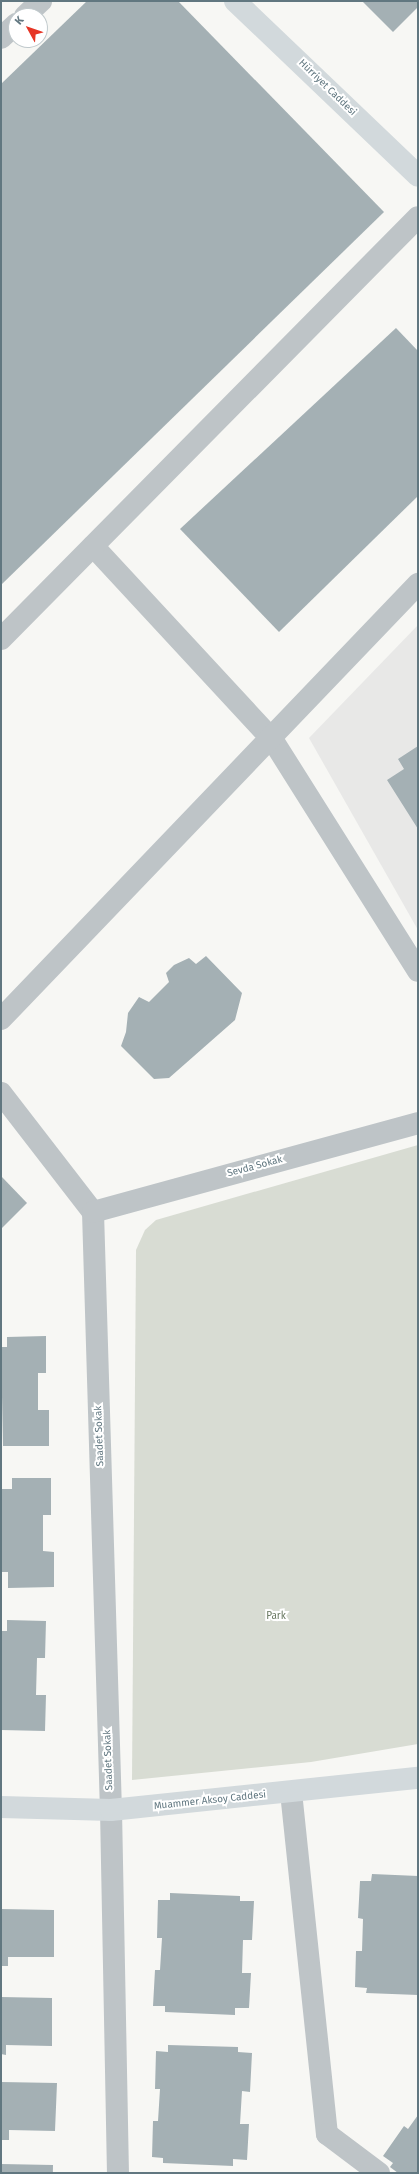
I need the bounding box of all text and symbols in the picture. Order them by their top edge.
north arrow [8,8,48,48]
text: K [12,14,26,27]
street label: Hürriyet Caddesi [296,57,358,119]
street label: Sevda Sokak [226,1154,284,1180]
street label: Saadet Sokak [93,1405,107,1467]
park label: Park [266,1611,286,1623]
street label: Saadet Sokak [102,1729,116,1791]
street label: Muammer Aksoy Caddesi [153,1789,267,1813]

